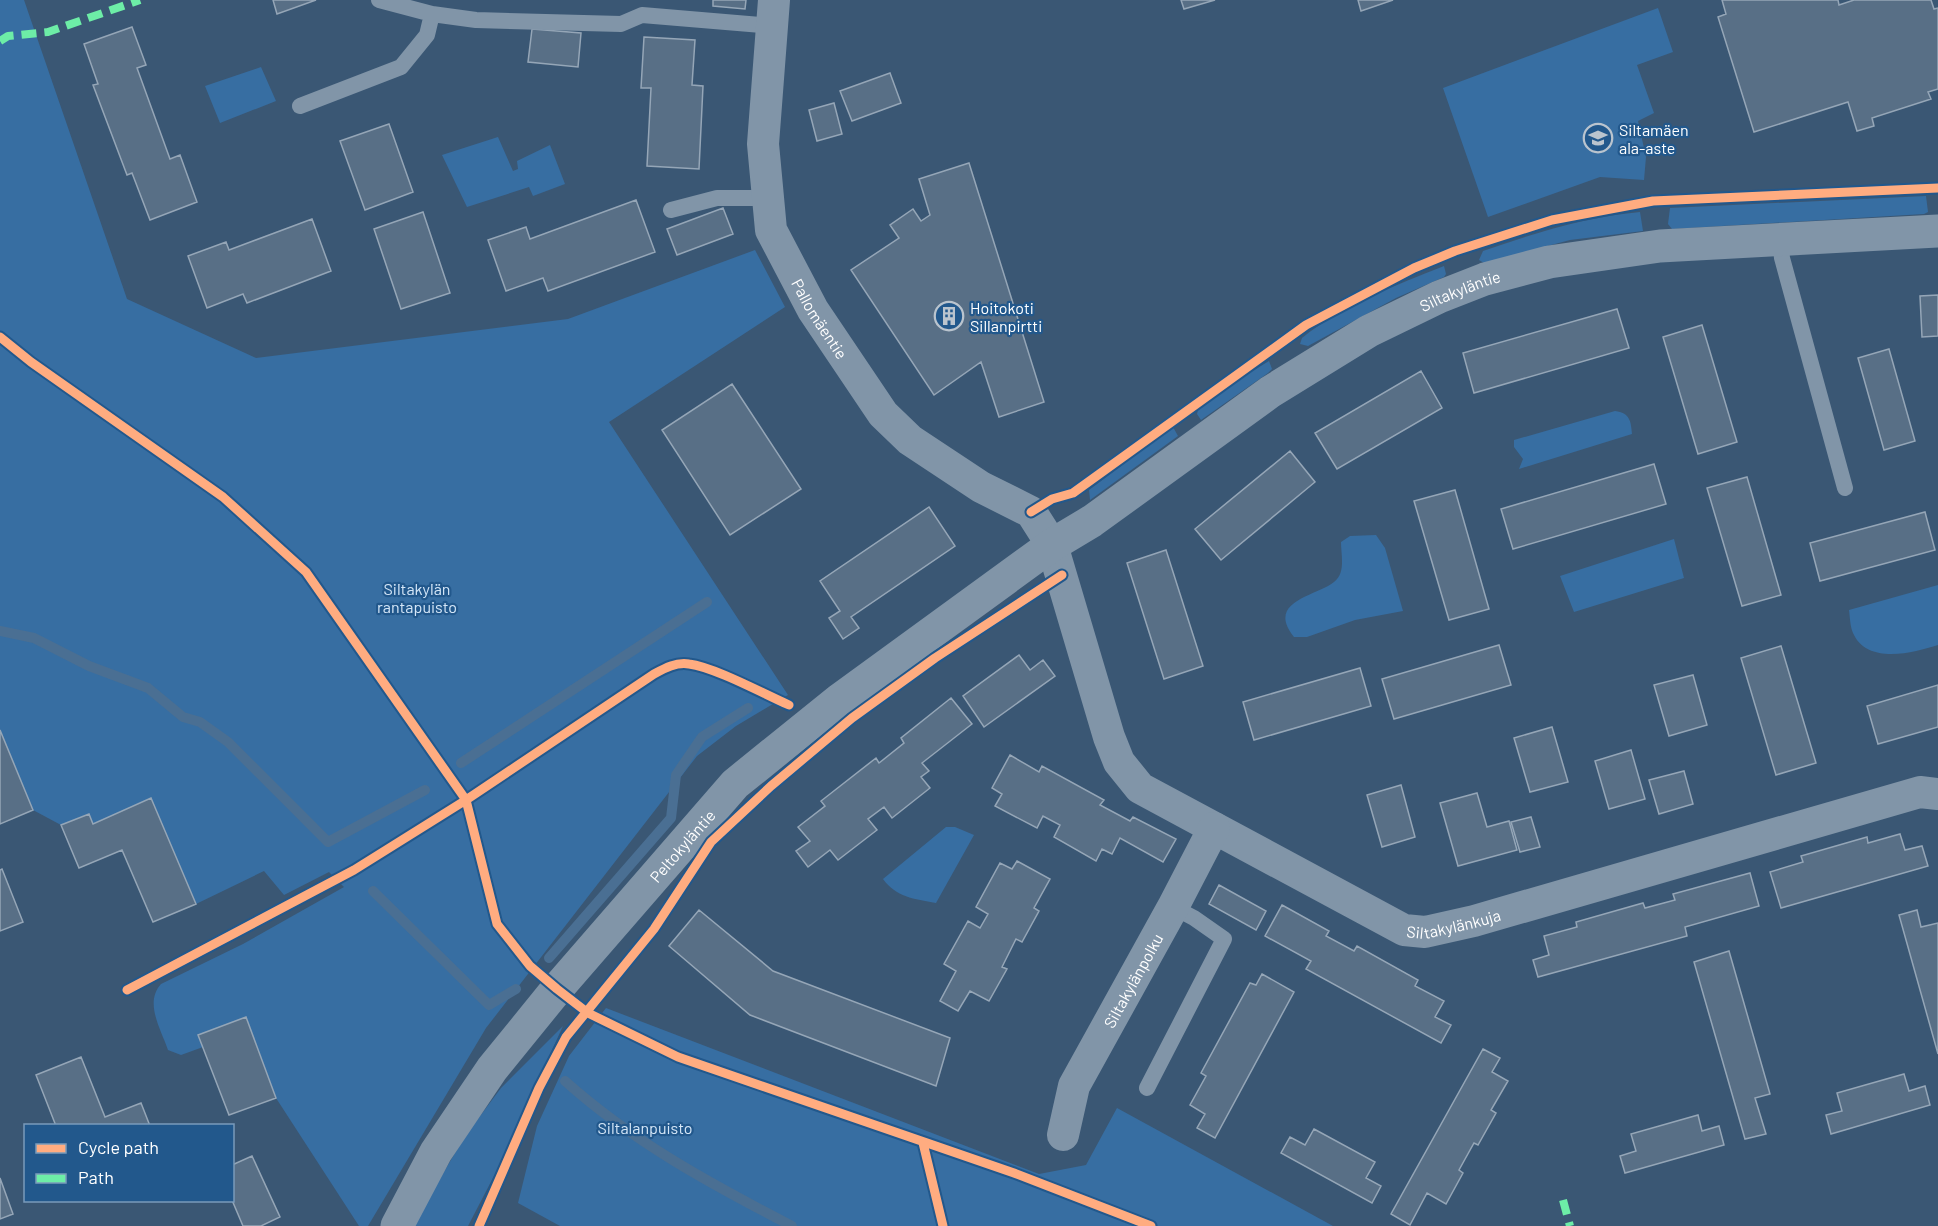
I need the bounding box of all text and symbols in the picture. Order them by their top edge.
place label: Siltamäen ala-aste [1619,120,1689,157]
school or university icon: Siltamäen ala-aste [1582,122,1614,154]
street label: Siltakyläntie [1416,266,1502,315]
street label: Pallomäentie [789,275,852,362]
place label: Hoitokoti Sillanpirtti [970,298,1042,335]
building icon: Hoitokoti Sillanpirtti [933,300,965,332]
park label: Siltakylän rantapuisto [377,579,457,616]
street label: Peltokyläntie [645,805,718,886]
street label: Siltakylänkuja [1406,904,1503,942]
street label: Siltakylänpolku [1099,930,1166,1031]
park label: Siltalanpuisto [597,1118,693,1137]
legend [24,1124,234,1202]
text: Cycle path [78,1136,159,1158]
text: Path [78,1166,114,1188]

